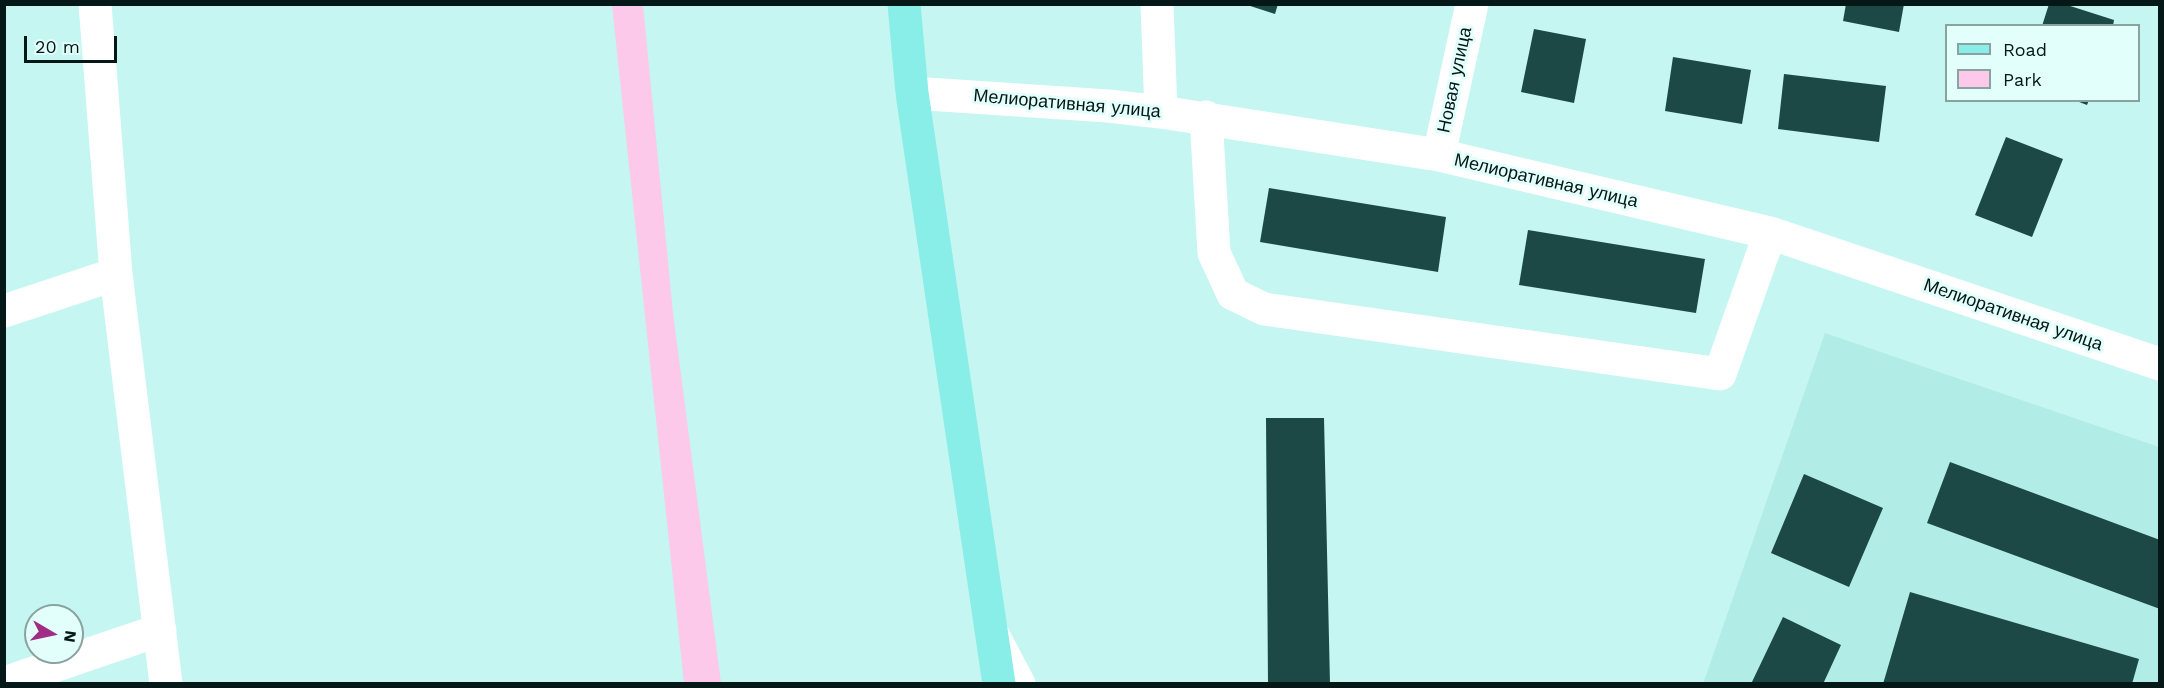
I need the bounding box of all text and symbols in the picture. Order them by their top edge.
scale bar [27,24,120,62]
legend [1945,24,2140,102]
street label: Новая улица [1433,25,1477,135]
text: 20 m [35,36,80,57]
text: Road [2003,39,2047,60]
text: Park [2003,69,2042,90]
street label: Мелиоративная улица [972,85,1162,123]
street label: Мелиоративная улица [1452,149,1640,213]
street label: Мелиоративная улица [1921,274,2105,356]
north arrow [24,604,84,664]
text: N [60,629,81,644]

